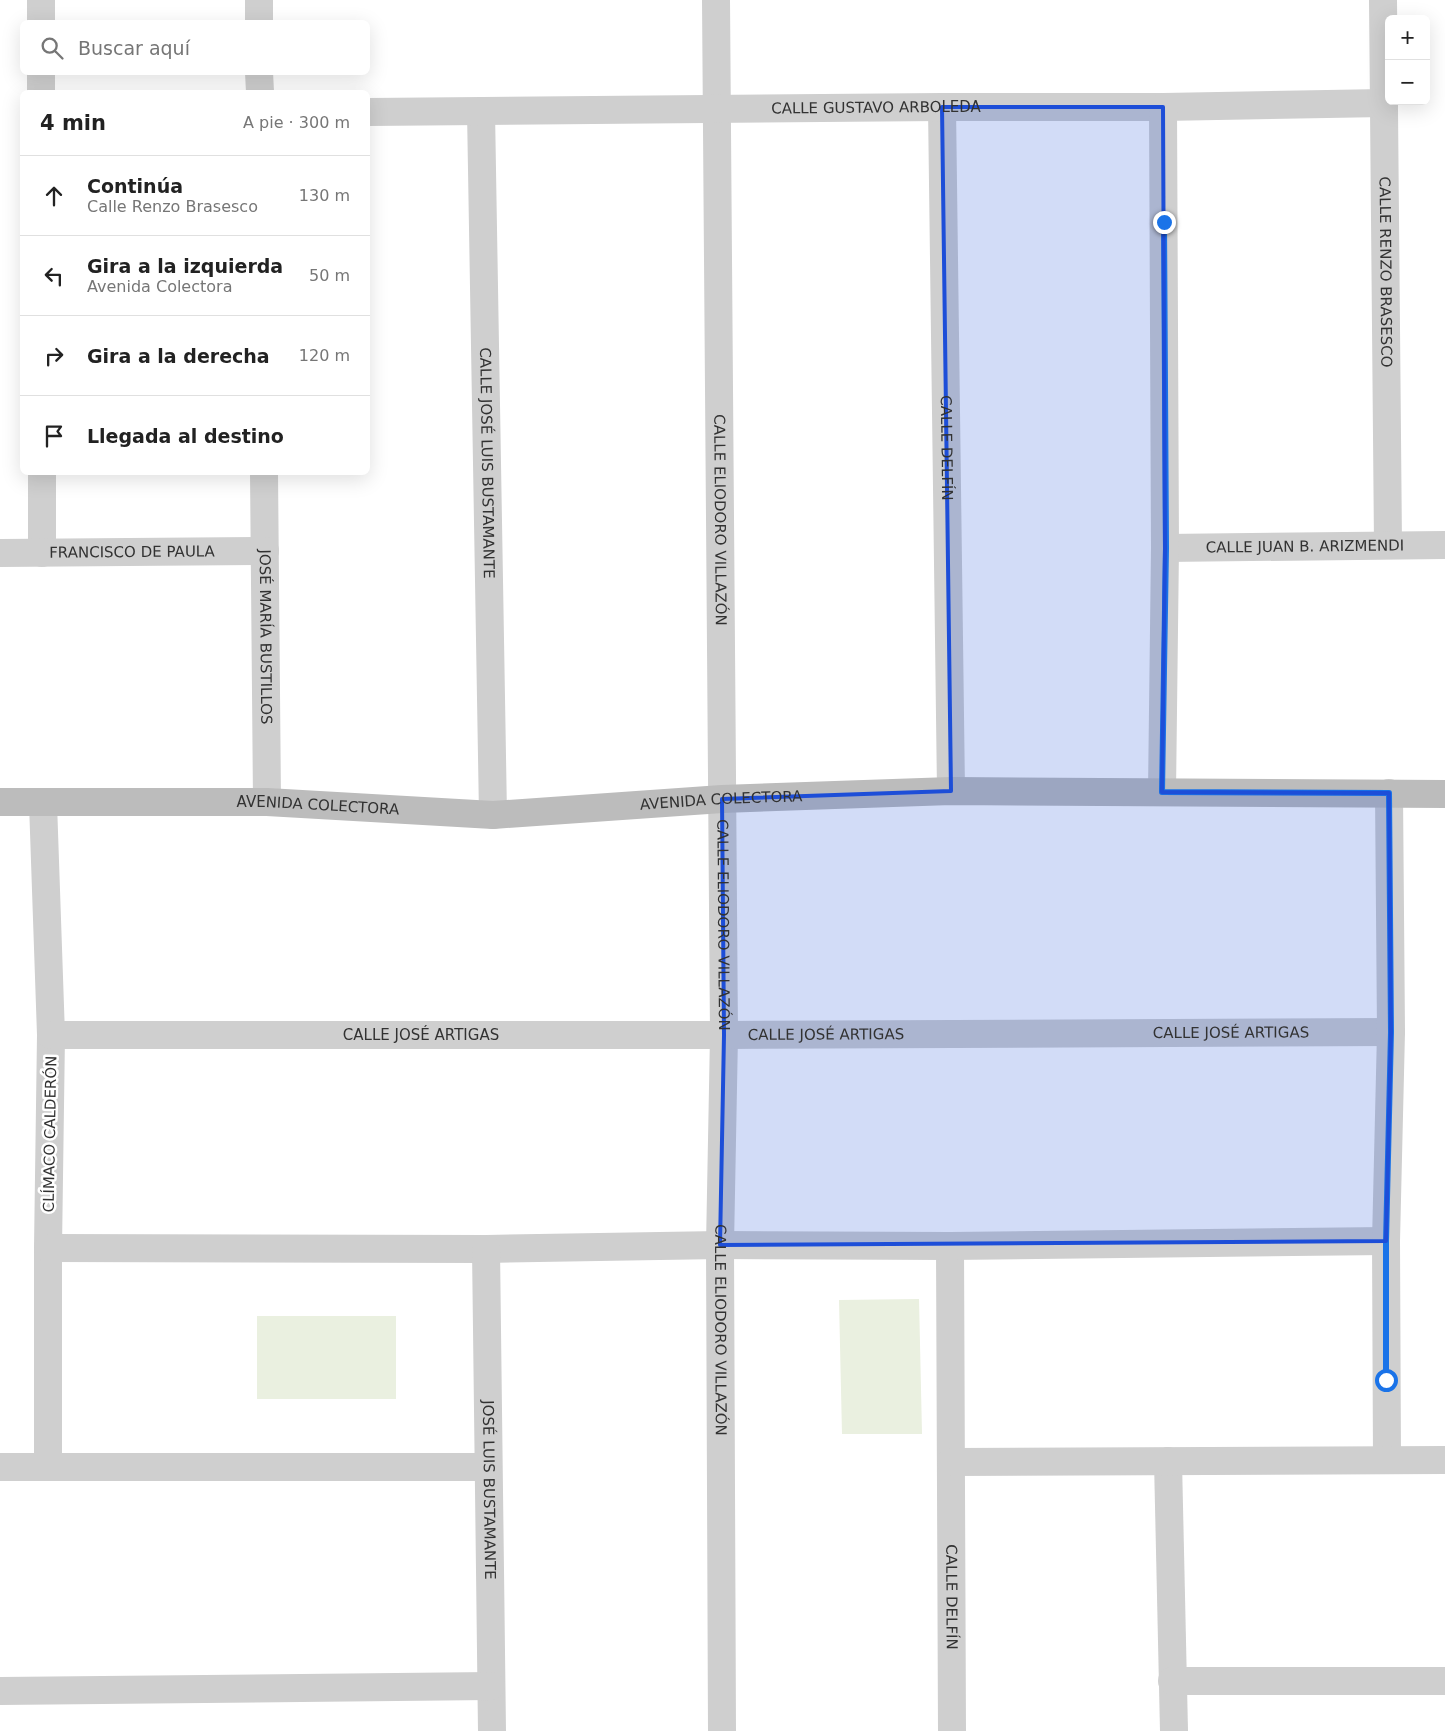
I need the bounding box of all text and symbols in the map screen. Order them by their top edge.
map controls [1385,15,1430,105]
button: + [1385,15,1430,60]
search box [20,20,370,75]
icon: search [38,34,66,62]
text: Buscar aquí [78,37,190,59]
button: − [1385,60,1430,105]
street label: CALLE GUSTAVO ARBOLEDA [771,98,982,117]
text: 4 min [40,111,106,135]
text: A pie · 300 m [243,113,350,132]
text: Continúa [87,175,183,197]
street label: CALLE RENZO BRASESCO [1376,176,1395,368]
icon: ahead [40,182,68,210]
text: 130 m [299,186,350,205]
text: Calle Renzo Brasesco [87,197,258,216]
route end [1153,211,1176,234]
text: Gira a la izquierda [87,255,283,277]
icon: left [40,262,68,290]
text: 50 m [309,266,350,285]
text: Avenida Colectora [87,277,232,296]
icon: right [40,342,68,370]
text: Gira a la derecha [87,345,270,367]
text: 120 m [299,346,350,365]
street label: CALLE JOSÉ LUIS BUSTAMANTE [476,347,498,579]
street label: CALLE DELFÍN [937,395,957,501]
street label: CALLE ELIODORO VILLAZÓN [710,414,731,626]
icon: arrive [40,422,68,450]
text: Llegada al destino [87,425,284,447]
street label: CALLE JUAN B. ARIZMENDI [1206,536,1404,557]
street label: FRANCISCO DE PAULA [49,542,216,562]
street label: JOSÉ MARÍA BUSTILLOS [256,548,275,725]
street label: AVENIDA COLECTORA [639,787,803,814]
street label: AVENIDA COLECTORA [237,793,400,819]
street label: CALLE ELIODORO VILLAZÓN [713,819,734,1031]
street label: CALLE JOSÉ ARTIGAS [1153,1023,1309,1042]
street label: CALLE JOSÉ ARTIGAS [343,1025,499,1044]
street label: CALLE JOSÉ ARTIGAS [748,1025,904,1044]
street label: CLÍMACO CALDERÓN [39,1055,60,1213]
street label: CALLE ELIODORO VILLAZÓN [711,1224,731,1436]
route start [1375,1369,1398,1392]
street label: JOSÉ LUIS BUSTAMANTE [479,1399,499,1580]
street label: CALLE DELFÍN [942,1544,962,1650]

